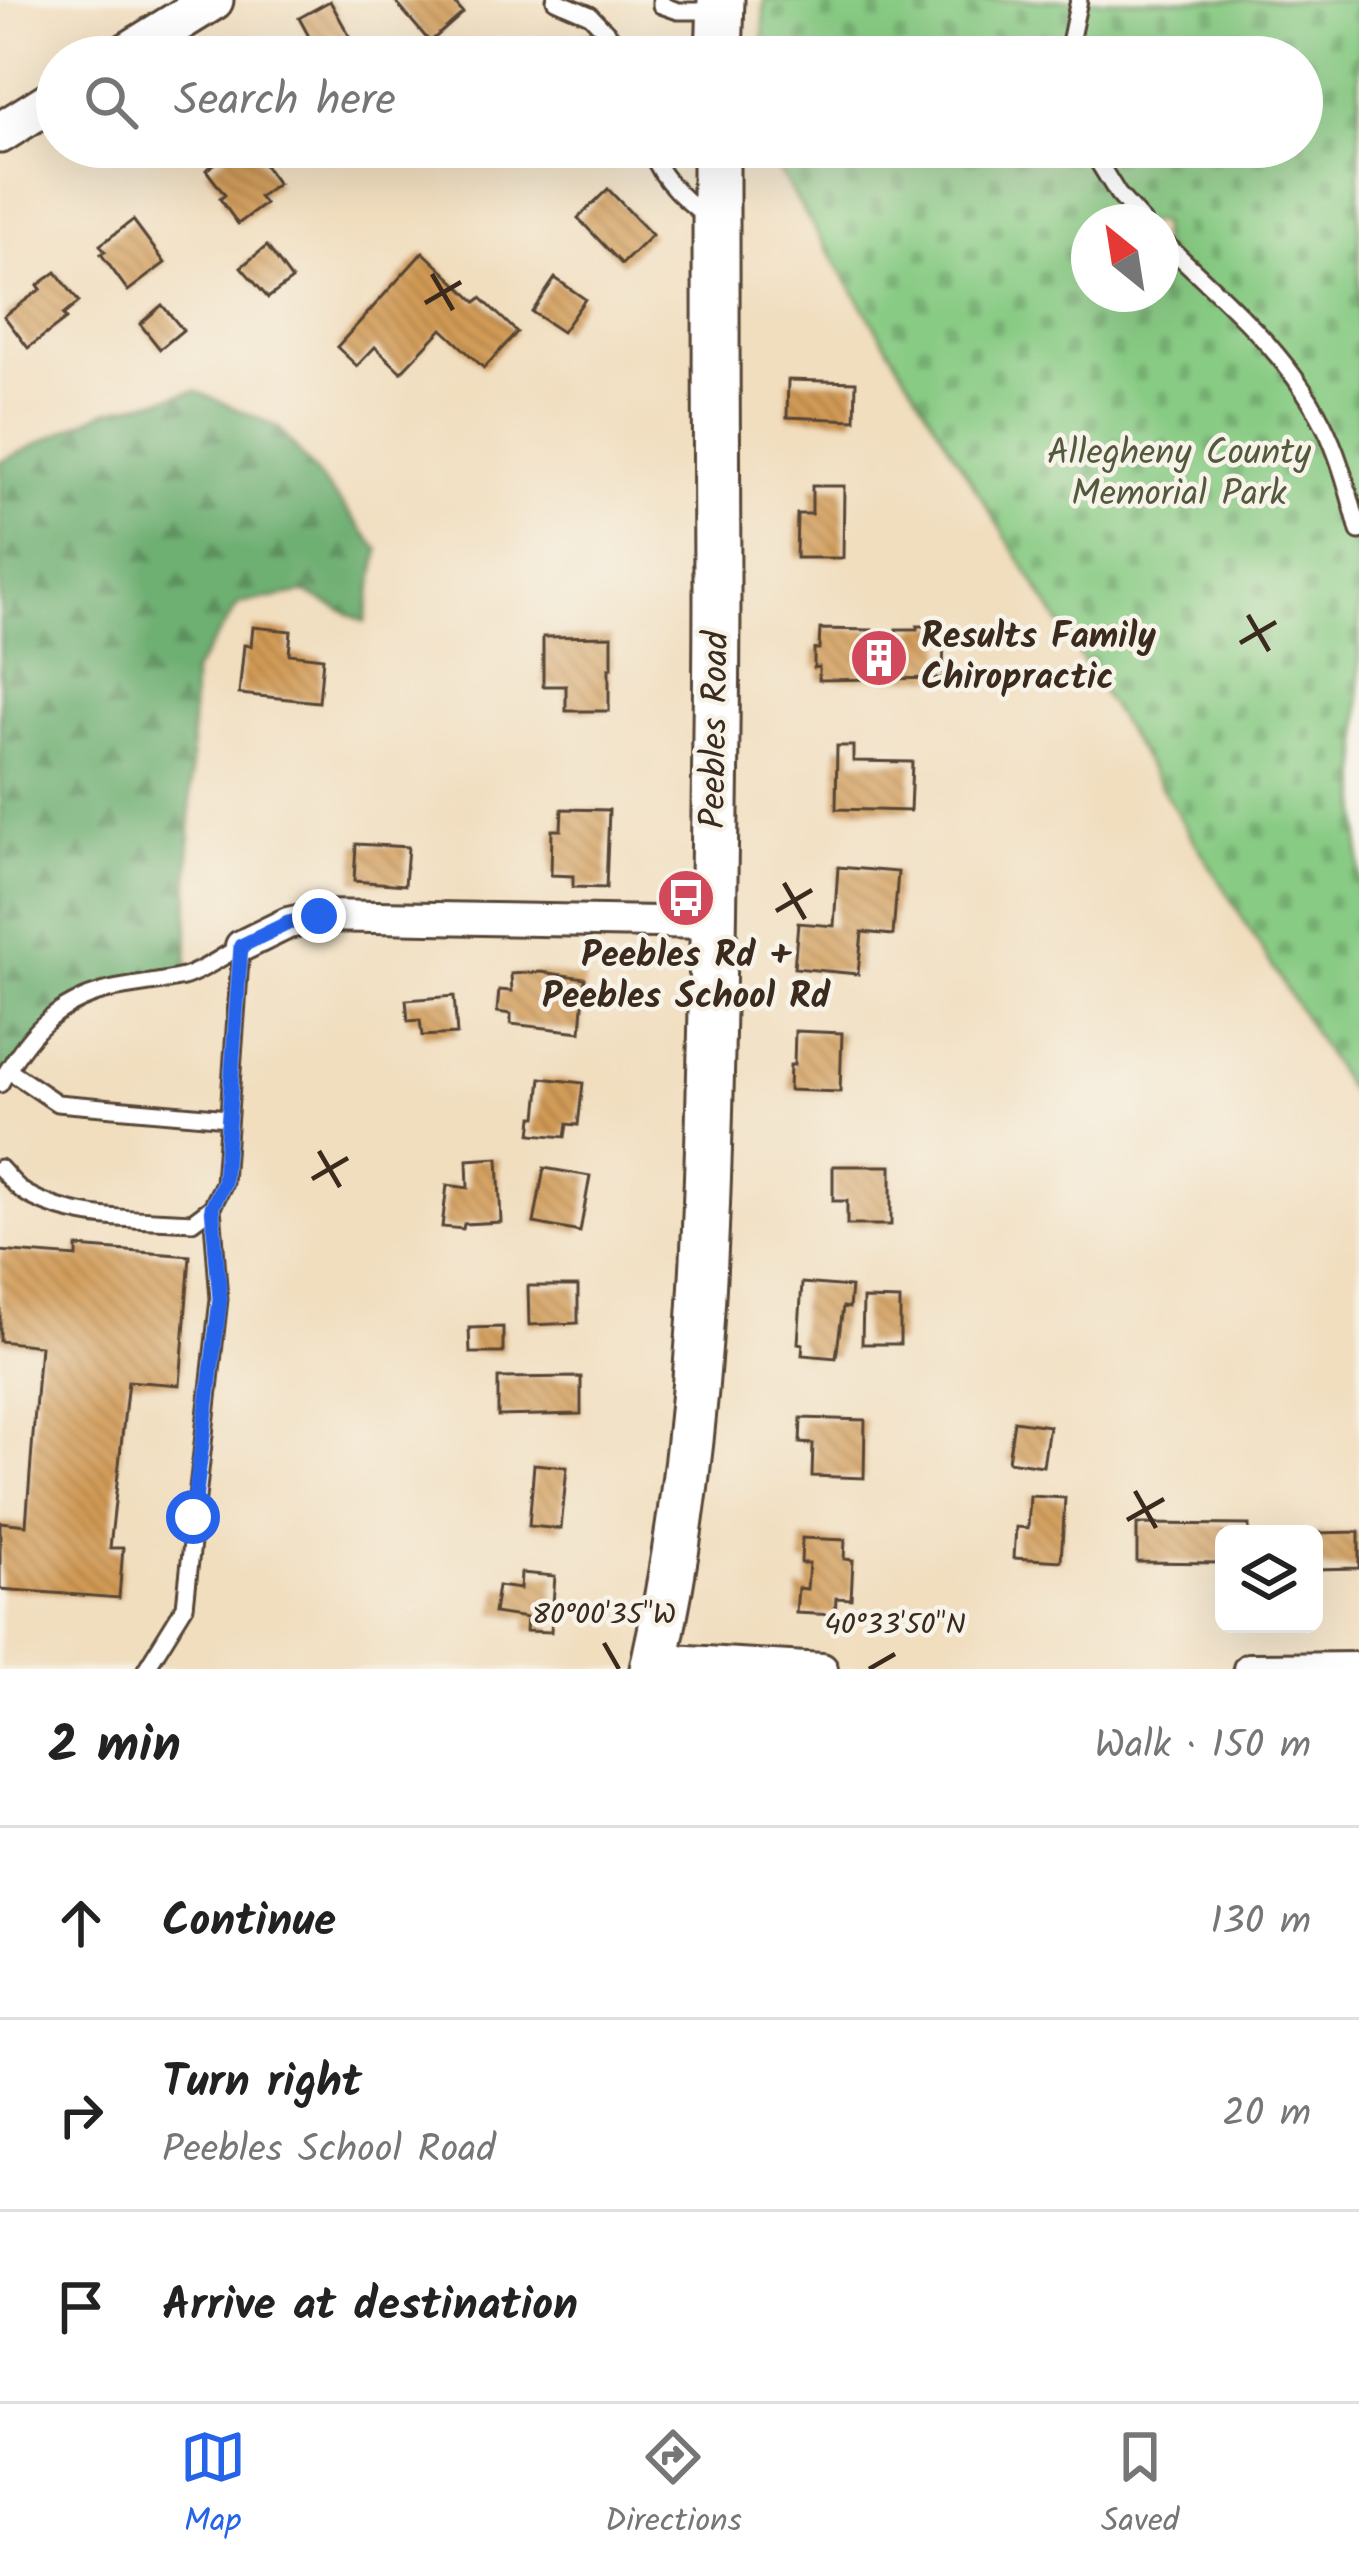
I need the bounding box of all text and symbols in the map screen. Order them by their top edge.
search box [36,36,1323,168]
text: Search here [174,66,396,138]
icon: search [78,69,144,135]
north arrow [1071,204,1179,312]
park label: Allegheny County Memorial Park [1047,426,1312,524]
place label: Results Family Chiropractic [921,609,1156,707]
building icon: Results Family Chiropractic [848,627,910,689]
street label: Peebles Road [686,630,746,829]
bus stop icon: Peebles Rd + Peebles School Rd [655,867,717,929]
route end [292,889,346,943]
place label: Peebles Rd + Peebles School Rd [542,928,831,1026]
route start [166,1490,220,1544]
map controls [1215,1525,1323,1633]
button: layers [1215,1525,1323,1633]
text: 80°00'35"W [532,1592,676,1640]
text: 40°33'50"N [824,1602,966,1650]
text: 2 min [48,1707,181,1788]
text: Walk · 150 m [1094,1716,1311,1778]
text: Continue [162,1887,336,1959]
icon: ahead [48,1890,114,1956]
text: 130 m [1210,1892,1311,1954]
text: Turn right [162,2048,362,2120]
icon: right [48,2082,114,2148]
text: 20 m [1222,2084,1311,2146]
text: Peebles School Road [162,2120,496,2182]
text: Arrive at destination [162,2271,578,2343]
icon: arrive [48,2274,114,2340]
tab: Map [180,2424,246,2549]
tab: Directions [605,2424,742,2549]
tab: Saved [1101,2424,1179,2549]

